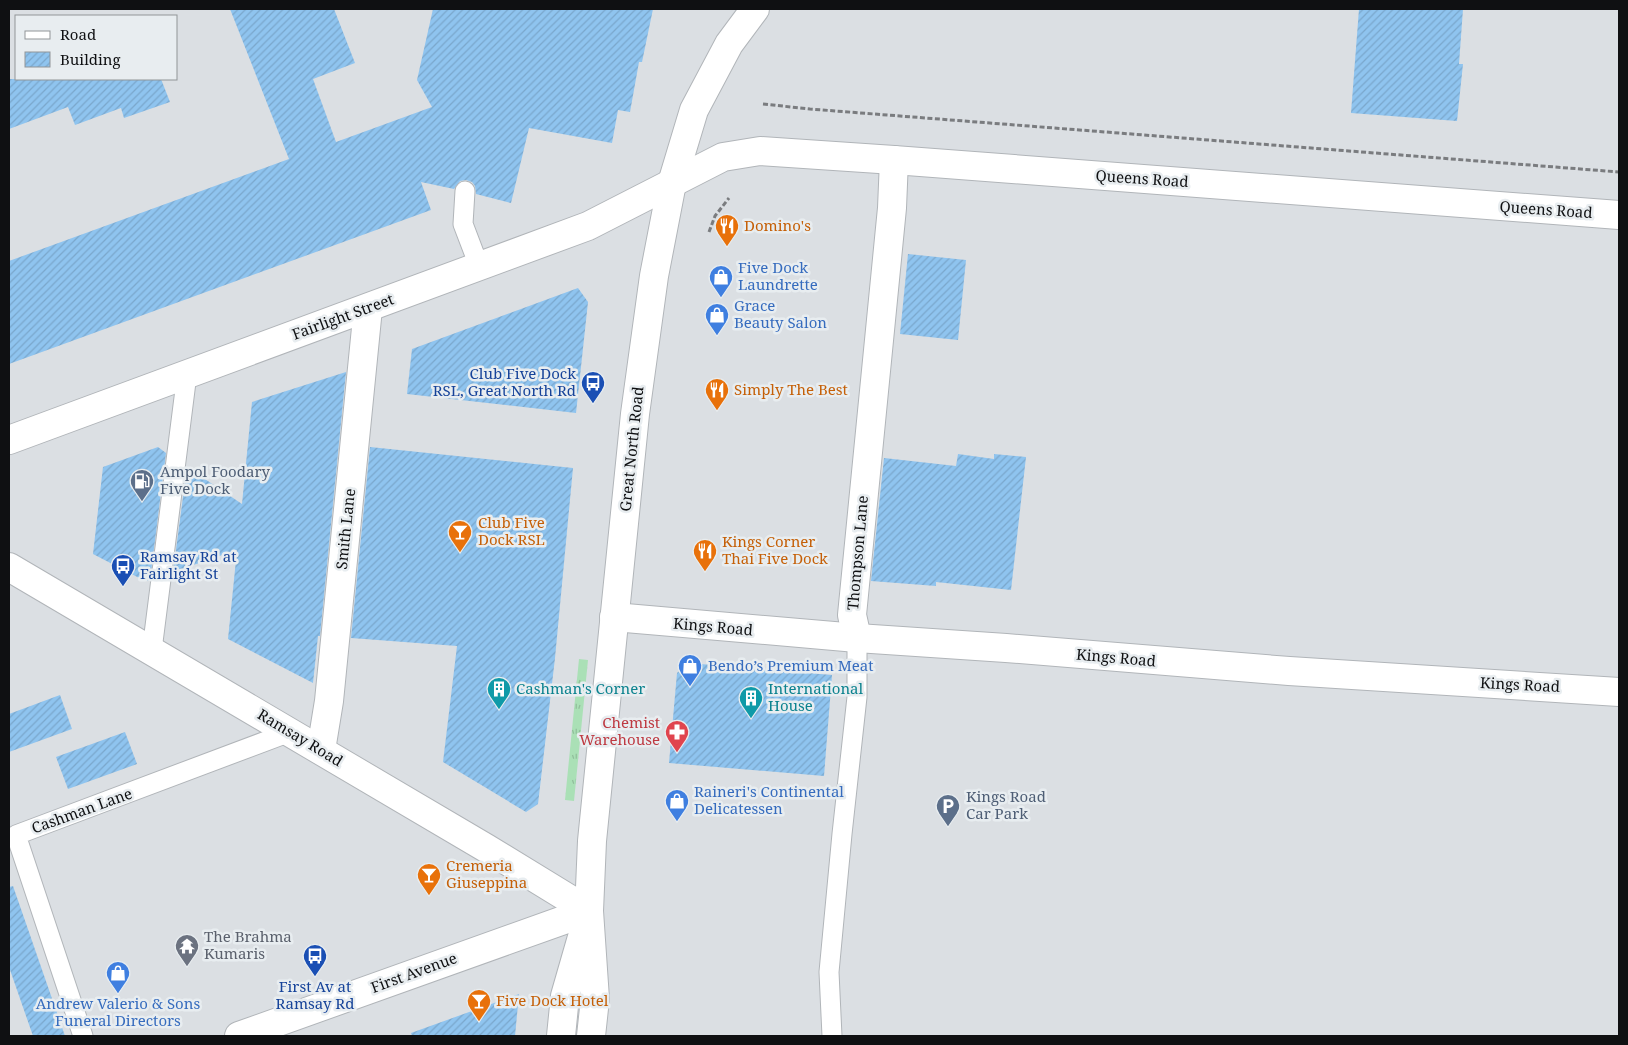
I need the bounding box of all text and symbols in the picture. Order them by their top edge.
legend [15,15,178,80]
text: Road [60,24,96,44]
text: Building [60,49,121,69]
street label: Queens Road [1095,165,1189,191]
street label: Queens Road [1499,196,1593,222]
restaurant icon: Domino's [714,213,740,247]
place label: Domino's [744,215,811,235]
place label: Five Dock Laundrette [738,257,818,294]
shop icon: Five Dock Laundrette [708,264,734,298]
street label: Fairlight Street [289,288,396,344]
place label: Grace Beauty Salon [734,295,827,332]
shop icon: Grace Beauty Salon [704,302,730,336]
place label: Club Five Dock RSL, Great North Rd [433,363,576,400]
bus stop icon: Club Five Dock RSL, Great North Rd [580,370,606,404]
restaurant icon: Simply The Best [704,377,730,411]
place label: Simply The Best [734,379,848,399]
street label: Great North Road [615,385,648,512]
place label: Ampol Foodary Five Dock [160,461,270,498]
fuel station icon: Ampol Foodary Five Dock [129,468,155,502]
street label: Smith Lane [331,487,359,570]
street label: Thompson Lane [842,495,872,611]
place label: Club Five Dock RSL [478,512,545,549]
bar icon: Club Five Dock RSL [447,519,473,553]
place label: Kings Corner Thai Five Dock [722,531,828,568]
restaurant icon: Kings Corner Thai Five Dock [692,538,718,572]
place label: Ramsay Rd at Fairlight St [140,546,236,583]
bus stop icon: Ramsay Rd at Fairlight St [110,553,136,587]
street label: Kings Road [672,613,754,639]
street label: Kings Road [1075,644,1157,670]
shop icon: Bendo’s Premium Meat [677,653,703,687]
place label: Bendo’s Premium Meat [708,655,874,675]
street label: Kings Road [1480,672,1560,696]
building icon: Cashman's Corner [486,676,512,710]
place label: Cashman's Corner [516,678,645,698]
place label: International House [768,678,864,715]
building icon: International House [738,685,764,719]
street label: Ramsay Road [254,704,347,770]
place label: Chemist Warehouse [579,712,660,749]
pharmacy icon: Chemist Warehouse [664,719,690,753]
place label: Raineri's Continental Delicatessen [694,781,844,818]
street label: Cashman Lane [29,783,135,838]
place label: Kings Road Car Park [966,786,1046,823]
shop icon: Raineri's Continental Delicatessen [664,788,690,822]
parking icon: Kings Road Car Park [935,793,961,827]
place label: Cremeria Giuseppina [446,855,527,892]
bar icon: Cremeria Giuseppina [416,862,442,896]
place label: The Brahma Kumaris [204,926,292,963]
temple icon: The Brahma Kumaris [174,933,200,967]
bus stop icon: First Av at Ramsay Rd [302,943,328,977]
street label: First Avenue [368,947,459,997]
shop icon: Andrew Valerio & Sons Funeral Directors [105,960,131,994]
place label: First Av at Ramsay Rd [276,976,354,1013]
bar icon: Five Dock Hotel [466,988,492,1022]
place label: Five Dock Hotel [496,990,609,1010]
place label: Andrew Valerio & Sons Funeral Directors [36,993,200,1030]

